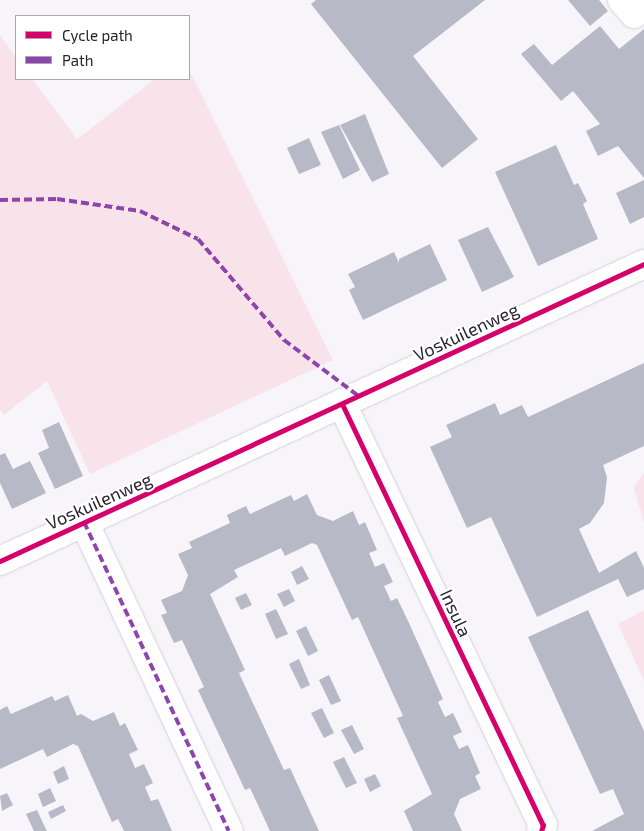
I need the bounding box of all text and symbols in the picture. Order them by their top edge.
legend [15,15,190,80]
text: Cycle path [62,26,133,44]
text: Path [62,51,93,69]
street label: Voskuilenweg [410,298,522,366]
street label: Voskuilenweg [43,468,155,534]
street label: Insula [436,586,476,640]

